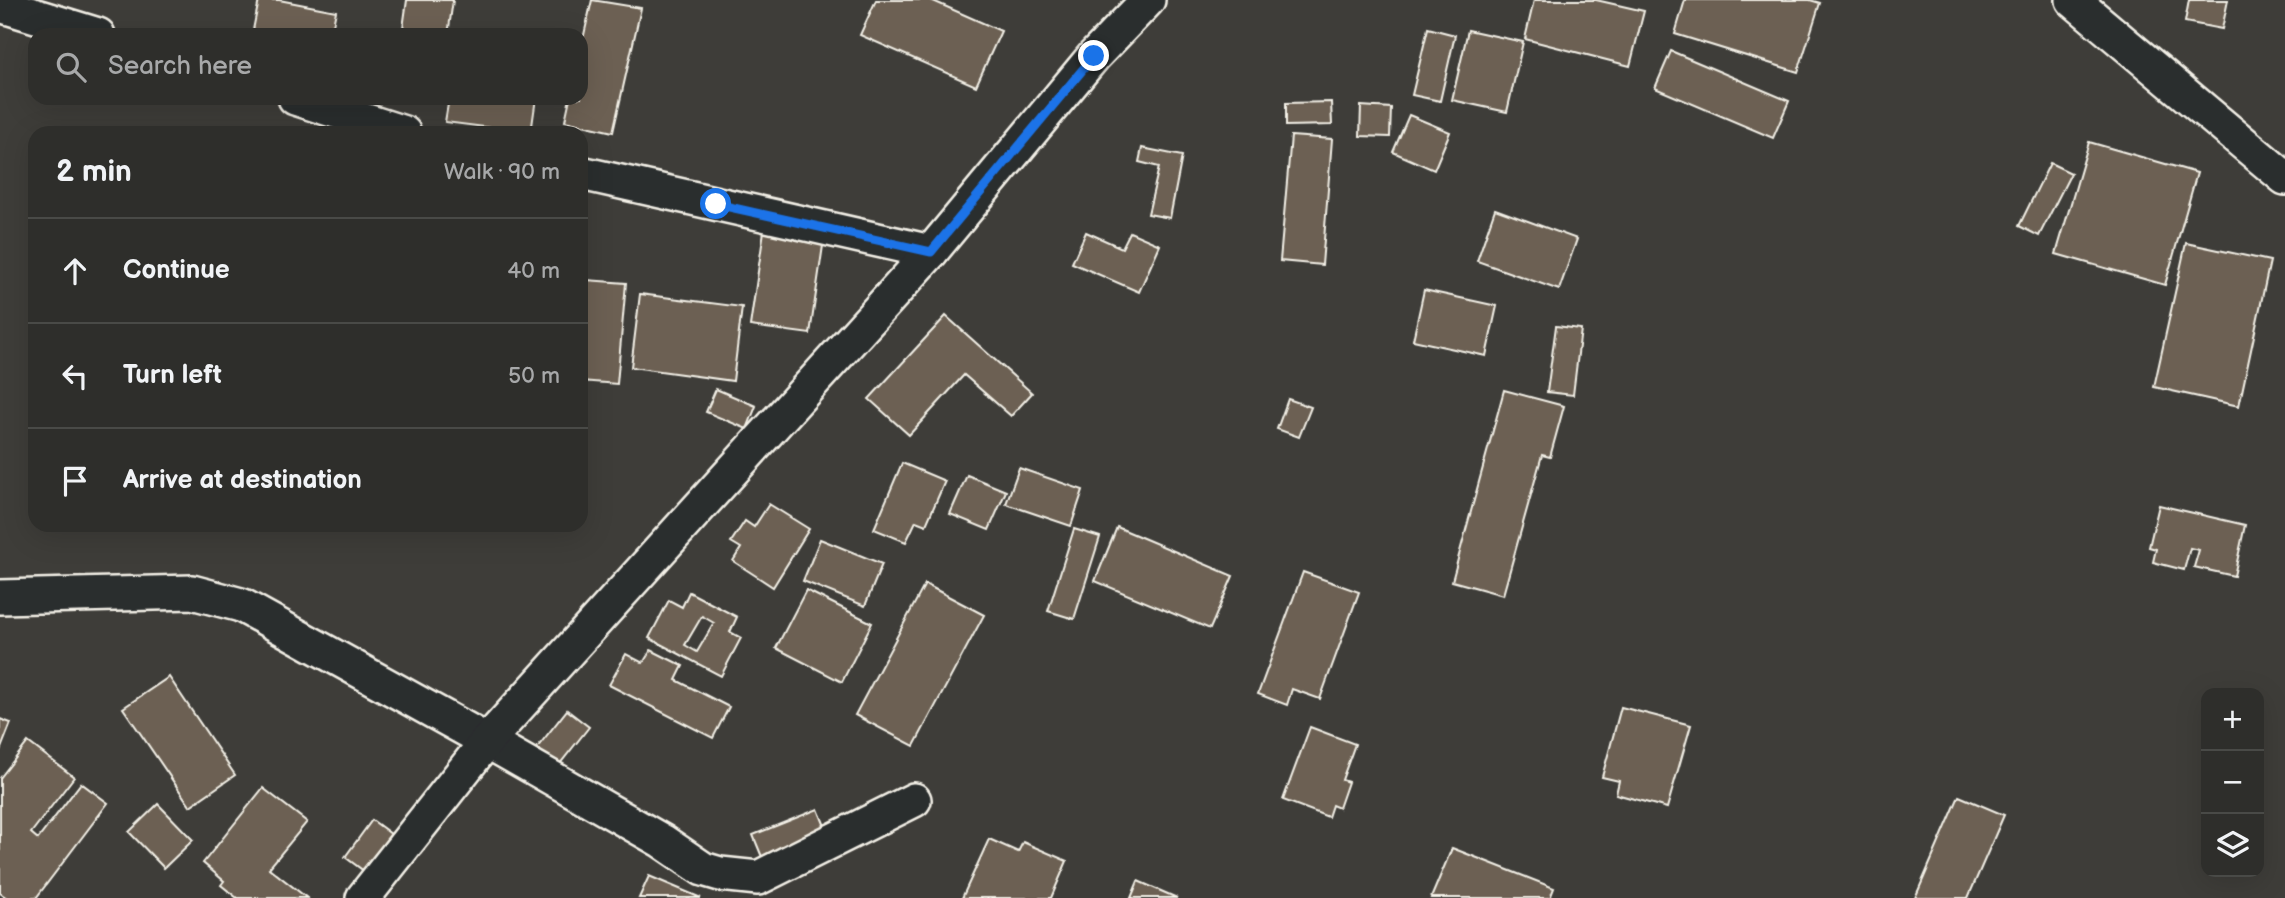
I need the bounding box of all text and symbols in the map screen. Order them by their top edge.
search box [28,28,588,105]
route end [1078,40,1109,71]
icon: search [52,48,90,86]
text: Search here [108,51,252,82]
text: 2 min [56,154,132,190]
text: Walk · 90 m [444,158,560,186]
route start [700,188,731,219]
icon: ahead [56,252,94,290]
text: Continue [123,255,230,286]
text: 40 m [507,257,560,285]
icon: left [56,357,94,395]
text: Turn left [123,360,222,391]
text: 50 m [508,362,560,390]
icon: arrive [56,462,94,500]
text: Arrive at destination [123,465,362,496]
map controls [2201,688,2264,877]
button: + [2201,688,2264,751]
button: − [2201,751,2264,814]
button: layers [2201,814,2264,877]

